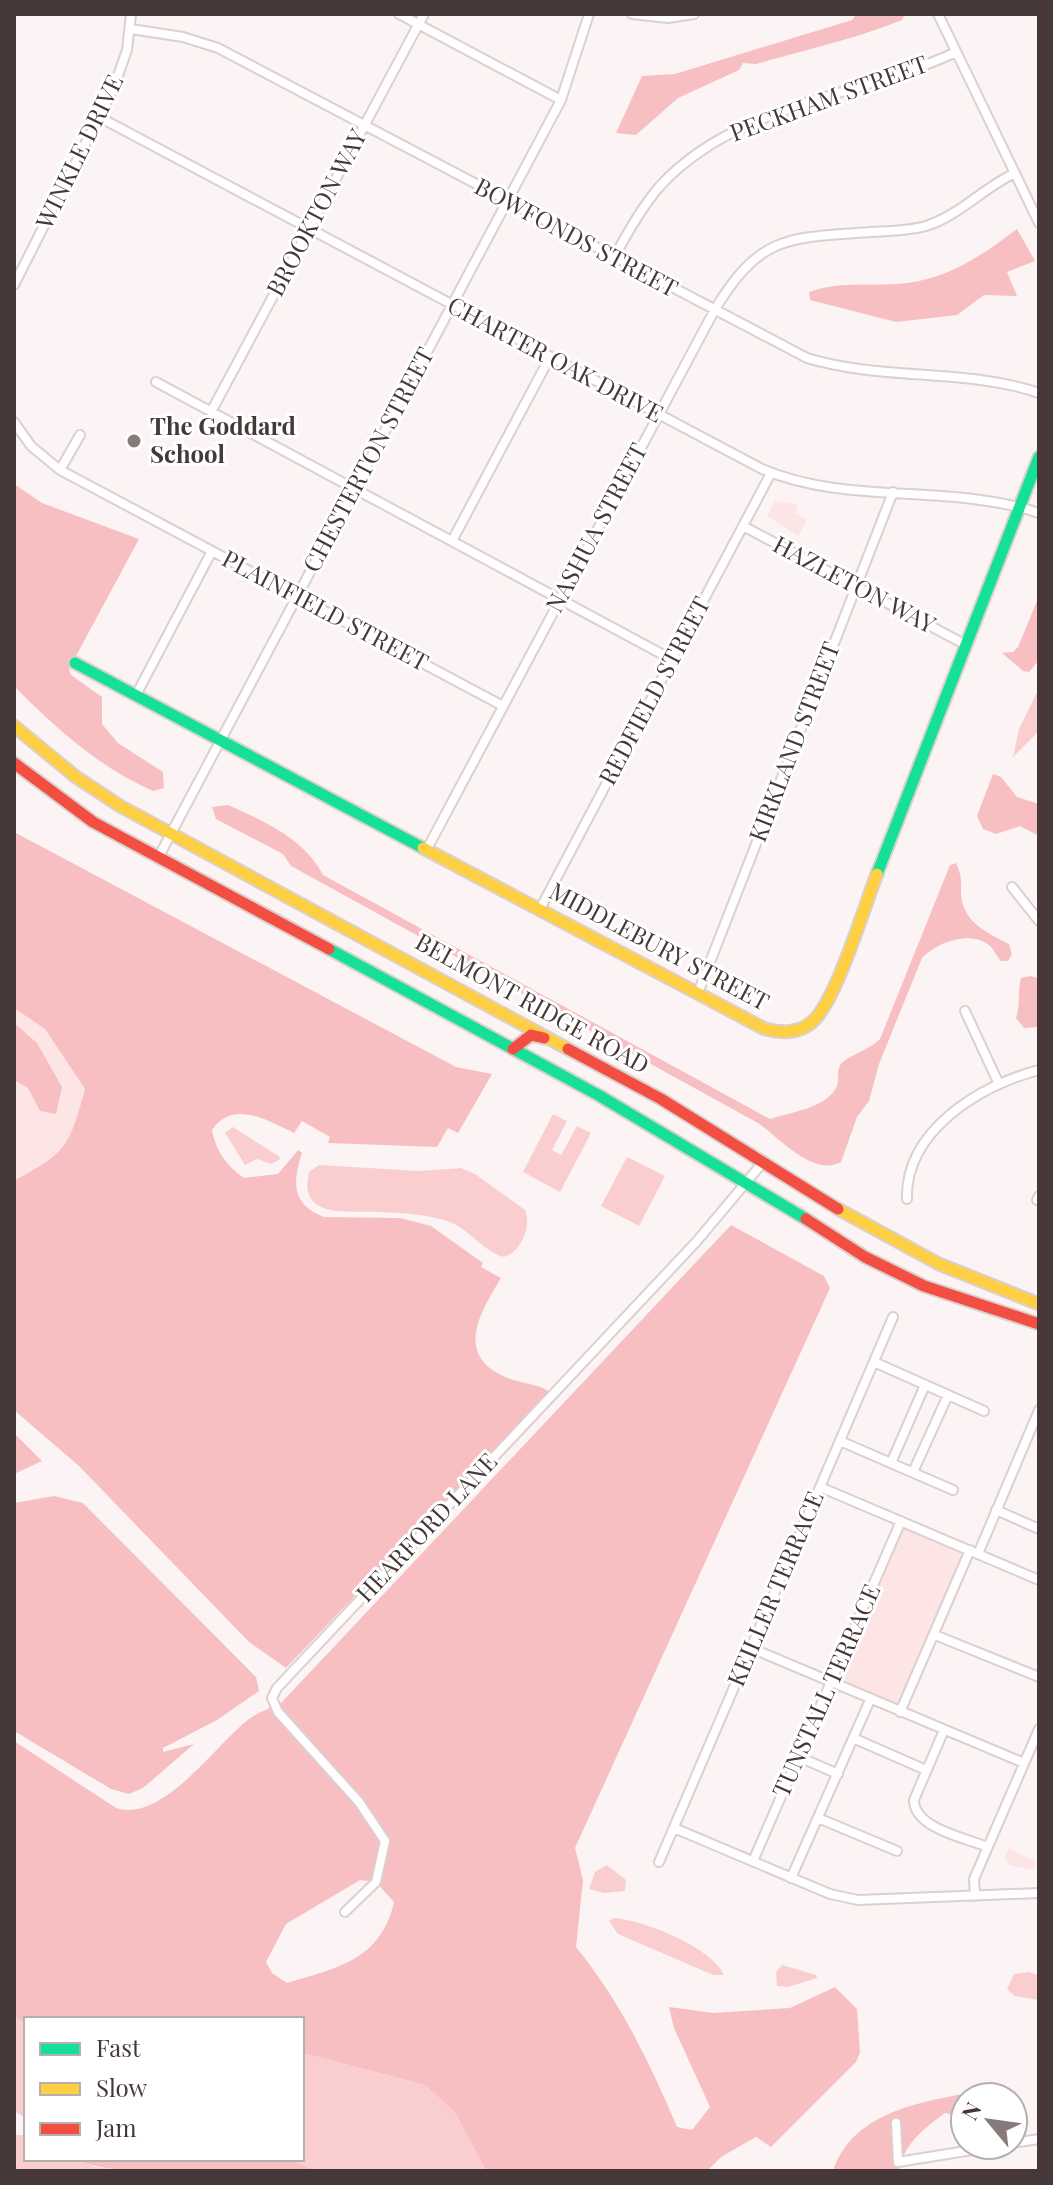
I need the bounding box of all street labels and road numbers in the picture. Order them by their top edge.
street label: PECKHAM STREET [725,46,932,148]
street label: WINKLE DRIVE [27,69,129,234]
street label: BROOKTON WAY [258,122,373,301]
street label: BOWFONDS STREET [470,169,684,303]
street label: CHARTER OAK DRIVE [443,288,669,429]
street label: CHESTERTON STREET [294,341,440,577]
street label: NASHUA STREET [537,437,653,617]
street label: HAZLETON WAY [768,527,942,640]
street label: PLAINFIELD STREET [217,541,435,677]
street label: REDFIELD STREET [590,590,716,790]
street label: KIRKLAND STREET [740,637,846,846]
street label: MIDDLEBURY STREET [544,874,776,1017]
street label: BELMONT RIDGE ROAD [410,925,656,1080]
street label: HEARFORD LANE [348,1445,503,1608]
street label: KEILLER TERRACE [719,1486,830,1690]
street label: TUNSTALL TERRACE [764,1579,887,1802]

